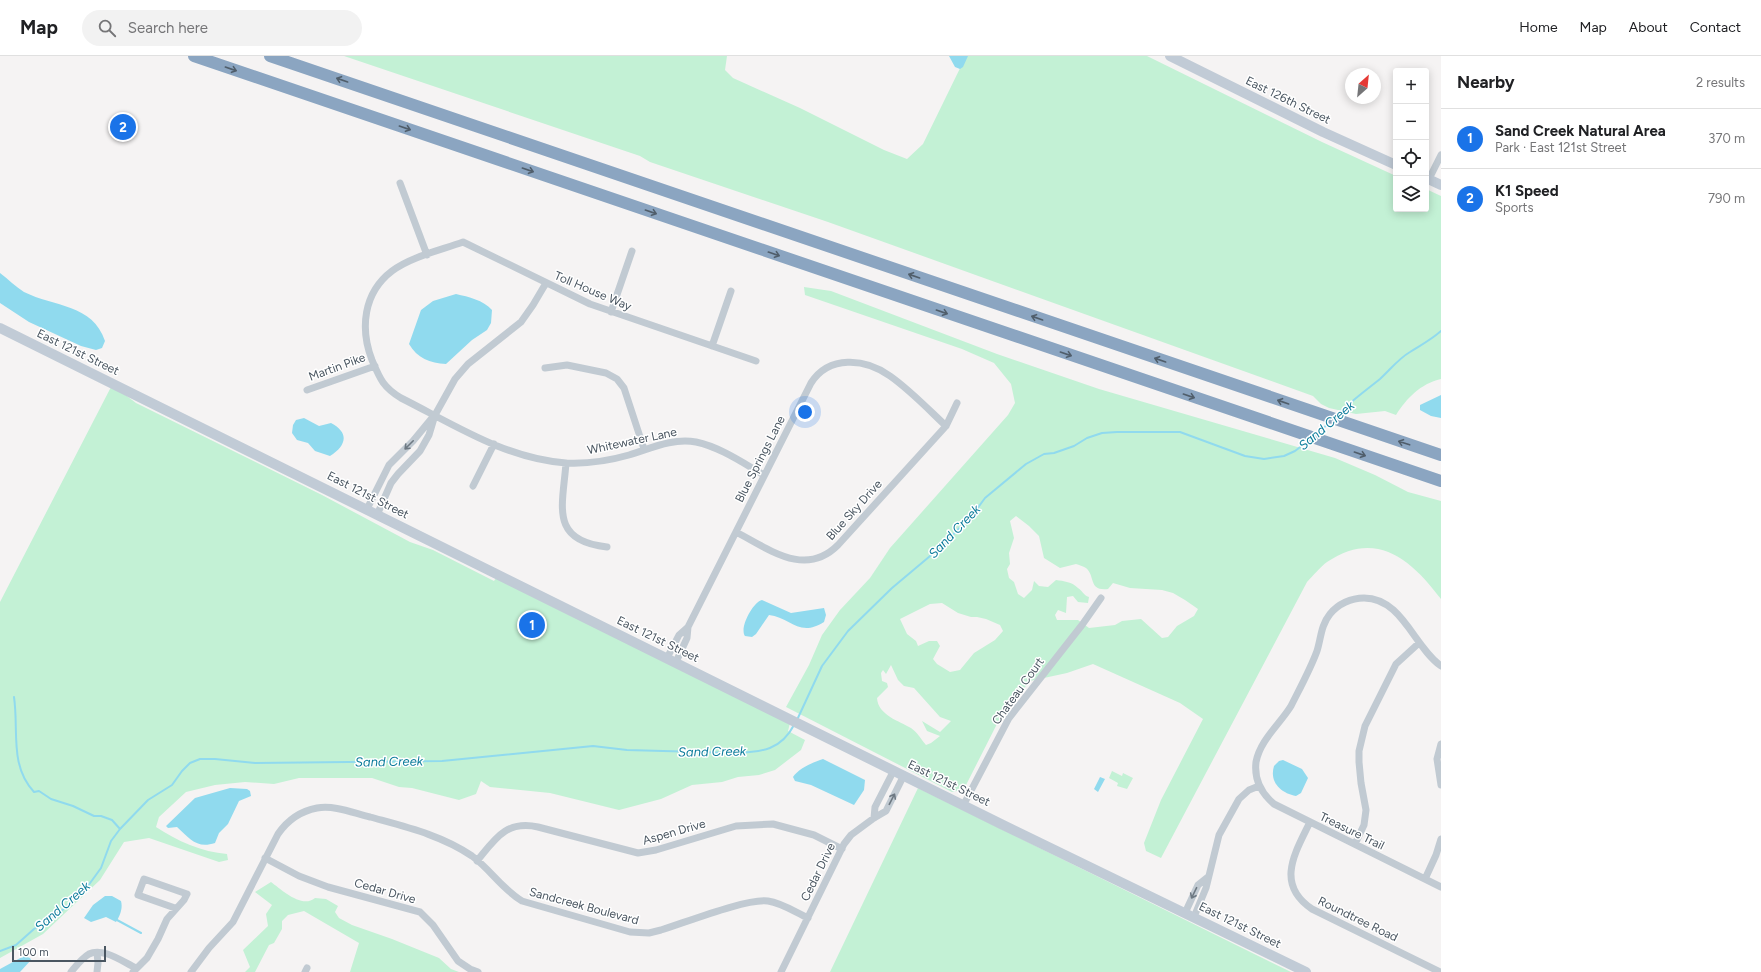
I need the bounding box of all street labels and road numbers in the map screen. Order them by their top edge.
street label: East 126th Street [1243,73,1333,127]
street label: Toll House Way [552,268,634,314]
street label: East 121st Street [35,326,122,378]
street label: Martin Pike [307,350,368,384]
street label: Blue Springs Lane [732,413,788,505]
street label: Whitewater Lane [586,425,678,457]
street label: East 121st Street [325,468,412,522]
street label: Blue Sky Drive [823,477,885,543]
street label: East 121st Street [615,613,702,665]
street label: Chateau Court [989,654,1047,727]
street label: East 121st Street [906,757,993,809]
street label: Treasure Trail [1317,809,1387,853]
street label: Aspen Drive [641,816,707,848]
street label: Cedar Drive [798,840,838,903]
street label: Cedar Drive [353,876,418,907]
street label: Sandcreek Boulevard [528,885,640,927]
street label: Roundtree Road [1316,894,1400,944]
street label: East 121st Street [1197,899,1284,951]

